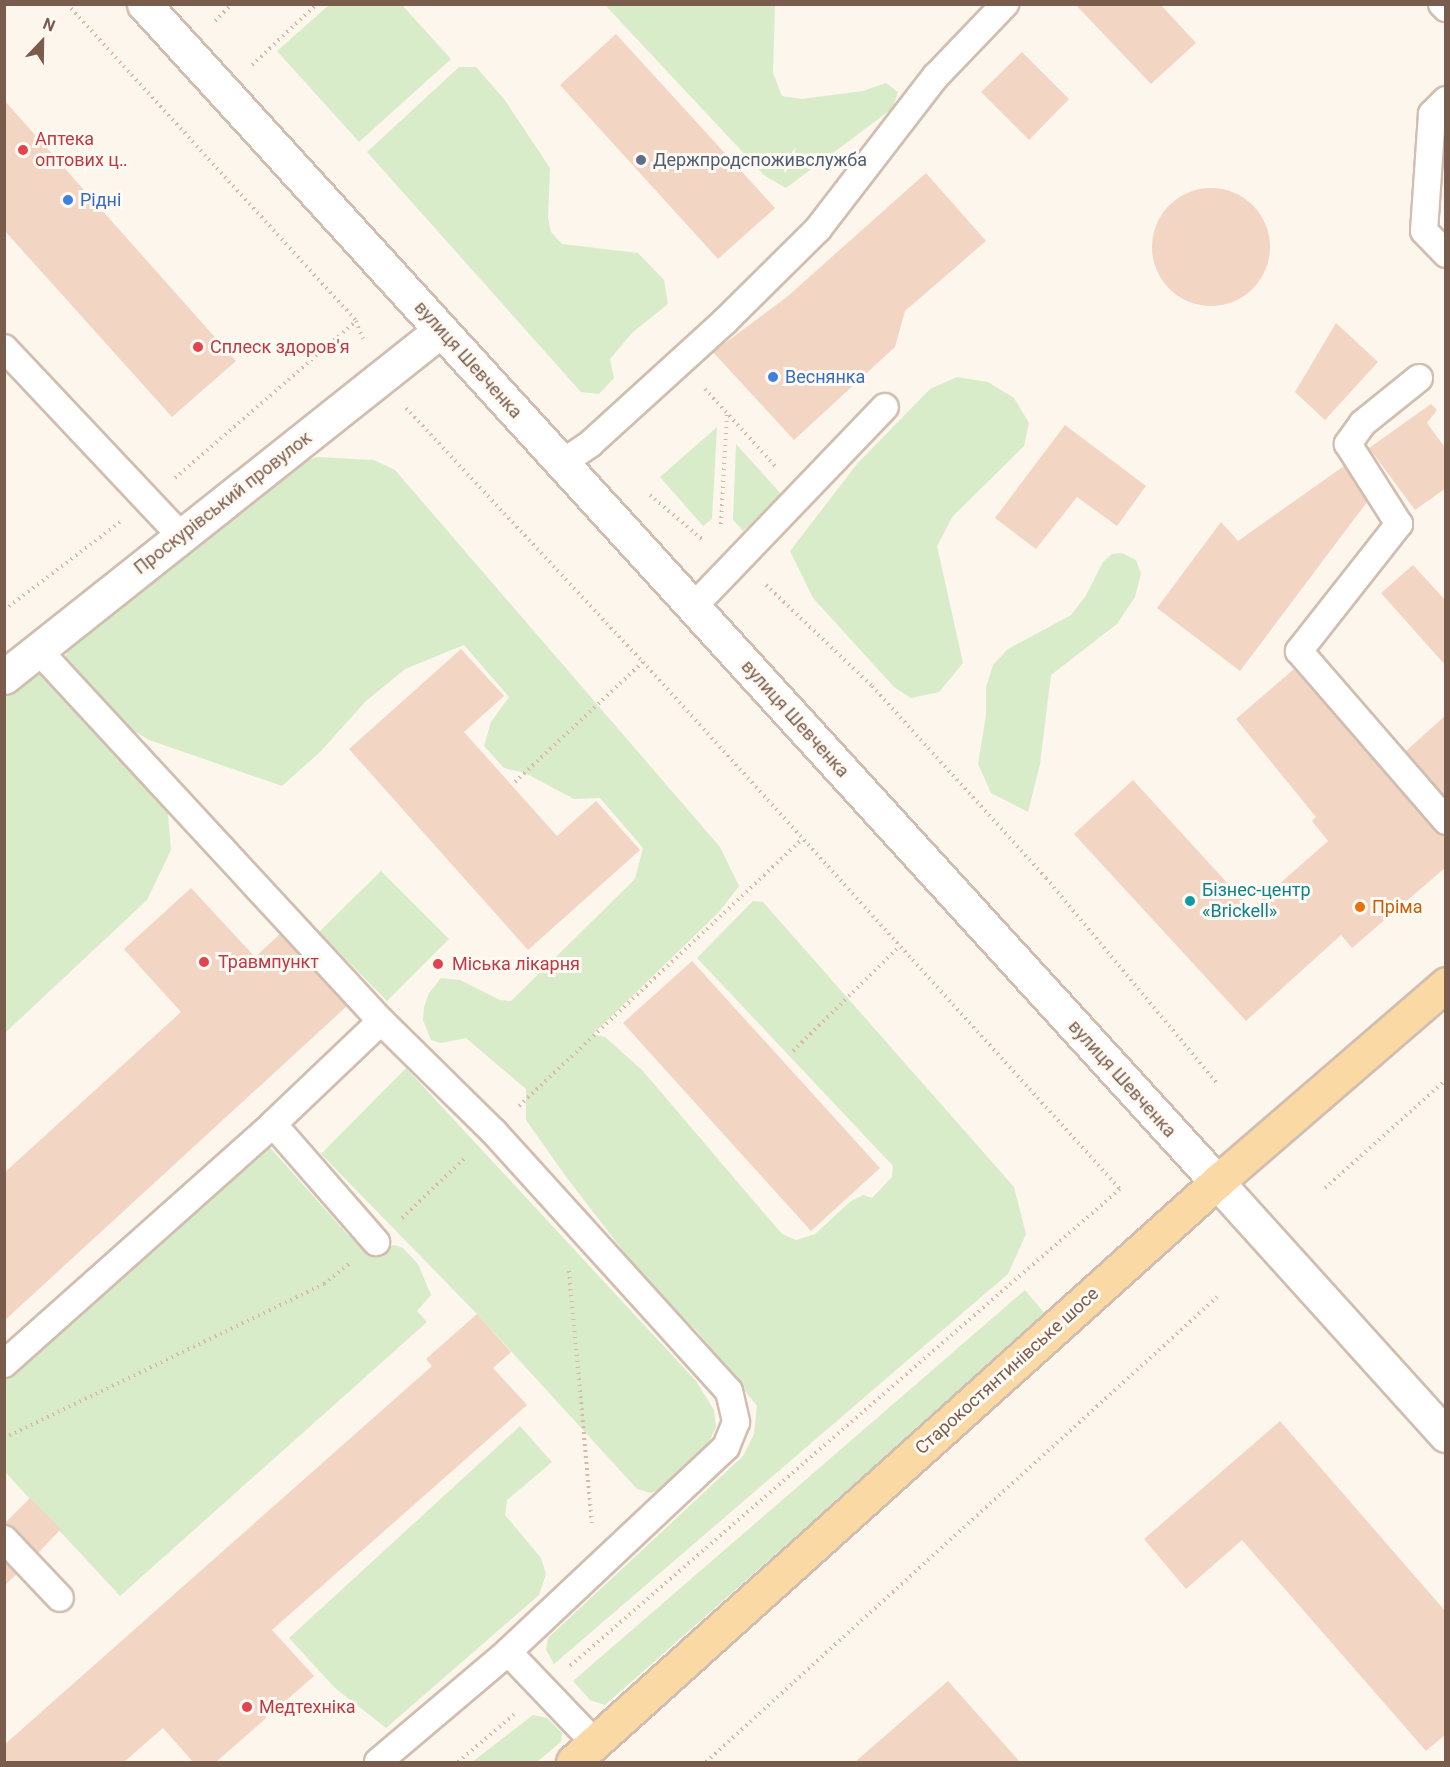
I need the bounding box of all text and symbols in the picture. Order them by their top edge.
north arrow [12,12,72,72]
text: N [40,14,58,36]
place label: Аптека оптових ц‥ [35,129,127,172]
marker: Аптека оптових ц‥ [16,143,30,157]
place label: Держпродспоживслужба [653,149,867,171]
marker: Держпродспоживслужба [634,153,648,167]
place label: Рідні [80,189,121,211]
marker: Рідні [61,193,75,207]
street label: вулиця Шевченка [410,297,526,423]
place label: Сплеск здоров'я [210,336,350,358]
marker: Сплеск здоров'я [191,340,205,354]
place label: Веснянка [785,366,865,388]
marker: Веснянка [766,370,780,384]
street label: Проскурівський провулок [130,427,316,579]
street label: вулиця Шевченка [737,656,853,782]
place label: Бізнес-центр «Brickell» [1202,880,1311,922]
marker: Бізнес-центр «Brickell» [1183,894,1197,908]
place label: Пріма [1372,896,1422,918]
marker: Пріма [1353,900,1367,914]
place label: Травмпункт [218,951,319,973]
marker: Травмпункт [195,953,213,971]
place label: Міська лікарня [452,953,580,975]
marker: Міська лікарня [429,955,447,973]
street label: вулиця Шевченка [1064,1016,1180,1142]
street label: Старокостянтинівське шосе [911,1283,1103,1459]
place label: Медтехніка [259,1696,356,1718]
marker: Медтехніка [240,1700,254,1714]

